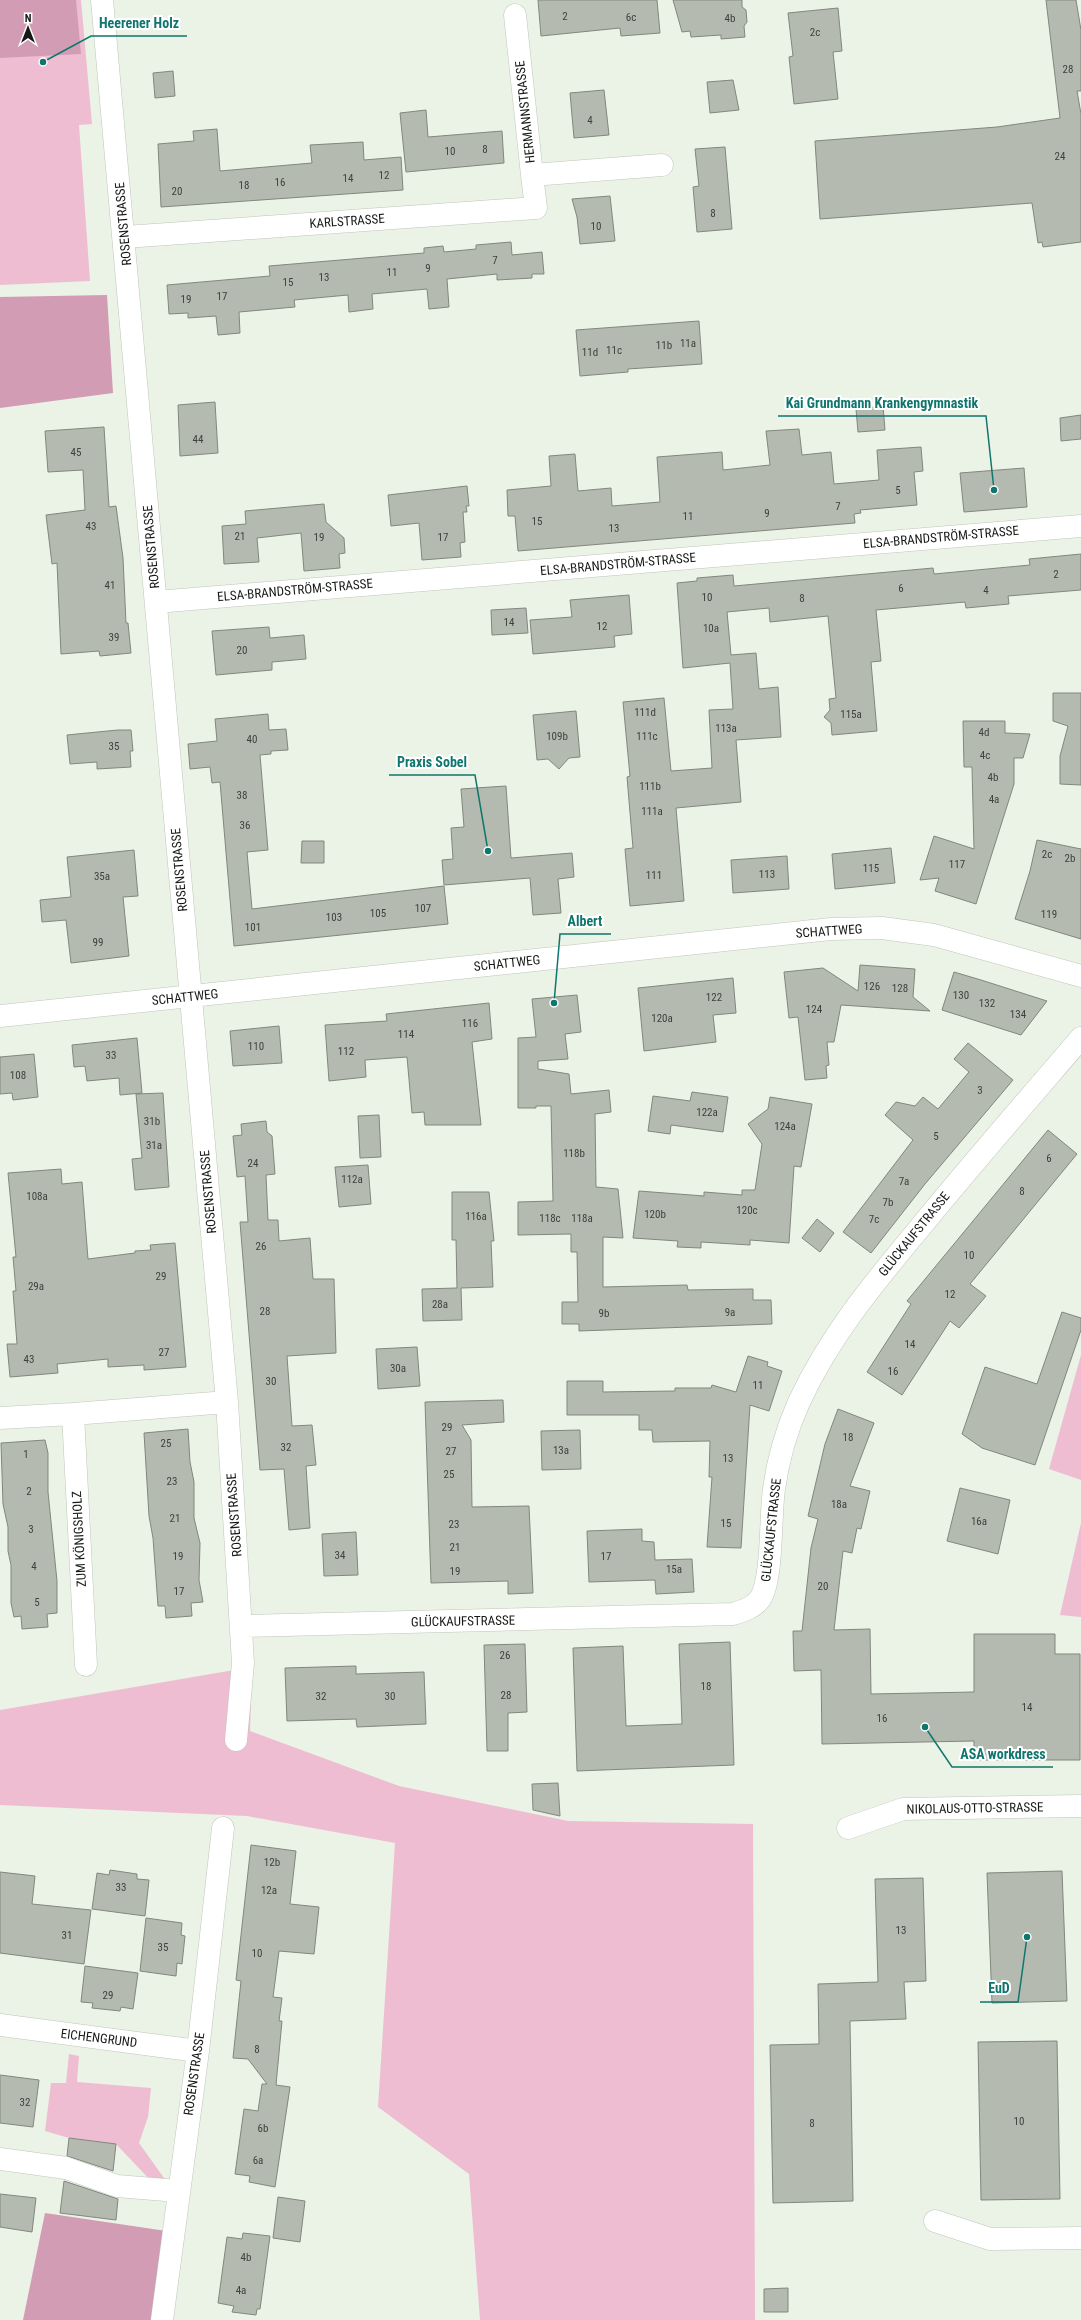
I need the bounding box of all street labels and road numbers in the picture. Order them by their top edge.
street label: HERMANNSTRASSE [512,60,538,164]
street label: ROSENSTRASSE [112,182,134,266]
street label: KARLSTRASSE [309,211,385,231]
street label: ROSENSTRASSE [140,505,162,589]
street label: ELSA-BRANDSTRÖM-STRASSE [863,523,1019,551]
street label: ELSA-BRANDSTRÖM-STRASSE [540,550,696,578]
street label: ELSA-BRANDSTRÖM-STRASSE [217,576,373,604]
street label: ROSENSTRASSE [168,828,190,912]
street label: SCHATTWEG [795,921,863,941]
street label: SCHATTWEG [473,952,541,974]
street label: SCHATTWEG [151,986,219,1008]
street label: ROSENSTRASSE [197,1150,219,1234]
street label: GLÜCKAUFSTRASSE [875,1189,953,1279]
street label: ROSENSTRASSE [224,1473,244,1557]
street label: GLÜCKAUFSTRASSE [758,1477,784,1583]
street label: ZUM KÖNIGSHOLZ [69,1490,89,1587]
street label: GLÜCKAUFSTRASSE [411,1613,515,1629]
street label: NIKOLAUS-OTTO-STRASSE [906,1799,1044,1817]
street label: EICHENGRUND [60,2026,138,2050]
street label: ROSENSTRASSE [181,2031,207,2117]

